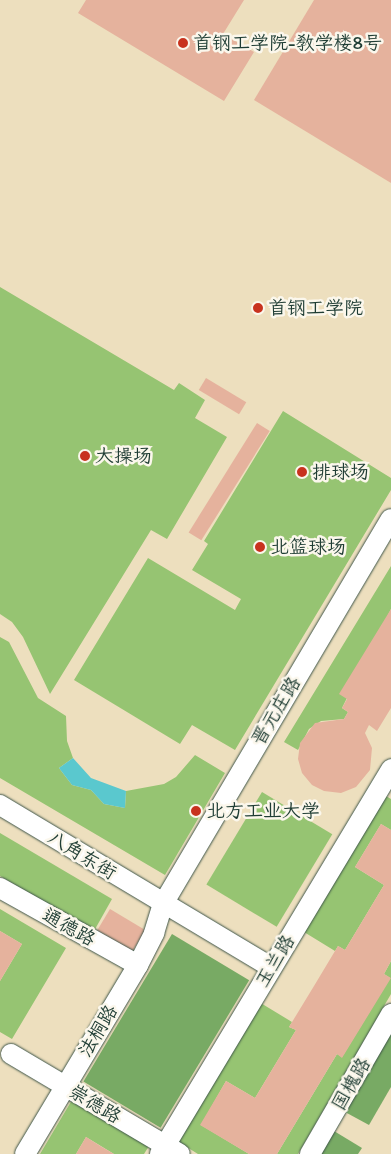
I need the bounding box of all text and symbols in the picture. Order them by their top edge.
place label: 首钢工学院-教学楼8号 [193,32,382,54]
marker: 首钢工学院-教学楼8号 [177,37,189,49]
place label: 首钢工学院 [268,297,363,319]
marker: 首钢工学院 [252,302,264,314]
place label: 大操场 [95,445,152,467]
marker: 大操场 [79,450,91,462]
place label: 排球场 [312,461,369,483]
marker: 排球场 [296,466,308,478]
place label: 北篮球场 [270,536,346,558]
marker: 北篮球场 [254,541,266,553]
street label: 晋元庄路 [247,673,305,749]
place label: 北方工业大学 [206,800,320,822]
marker: 北方工业大学 [190,805,202,817]
street label: 八角东街 [44,826,120,884]
street label: 通德路 [39,903,99,951]
street label: 玉兰路 [251,931,299,991]
street label: 法桐路 [74,1001,122,1061]
street label: 国槐路 [327,1054,375,1114]
street label: 崇德路 [65,1080,125,1128]

